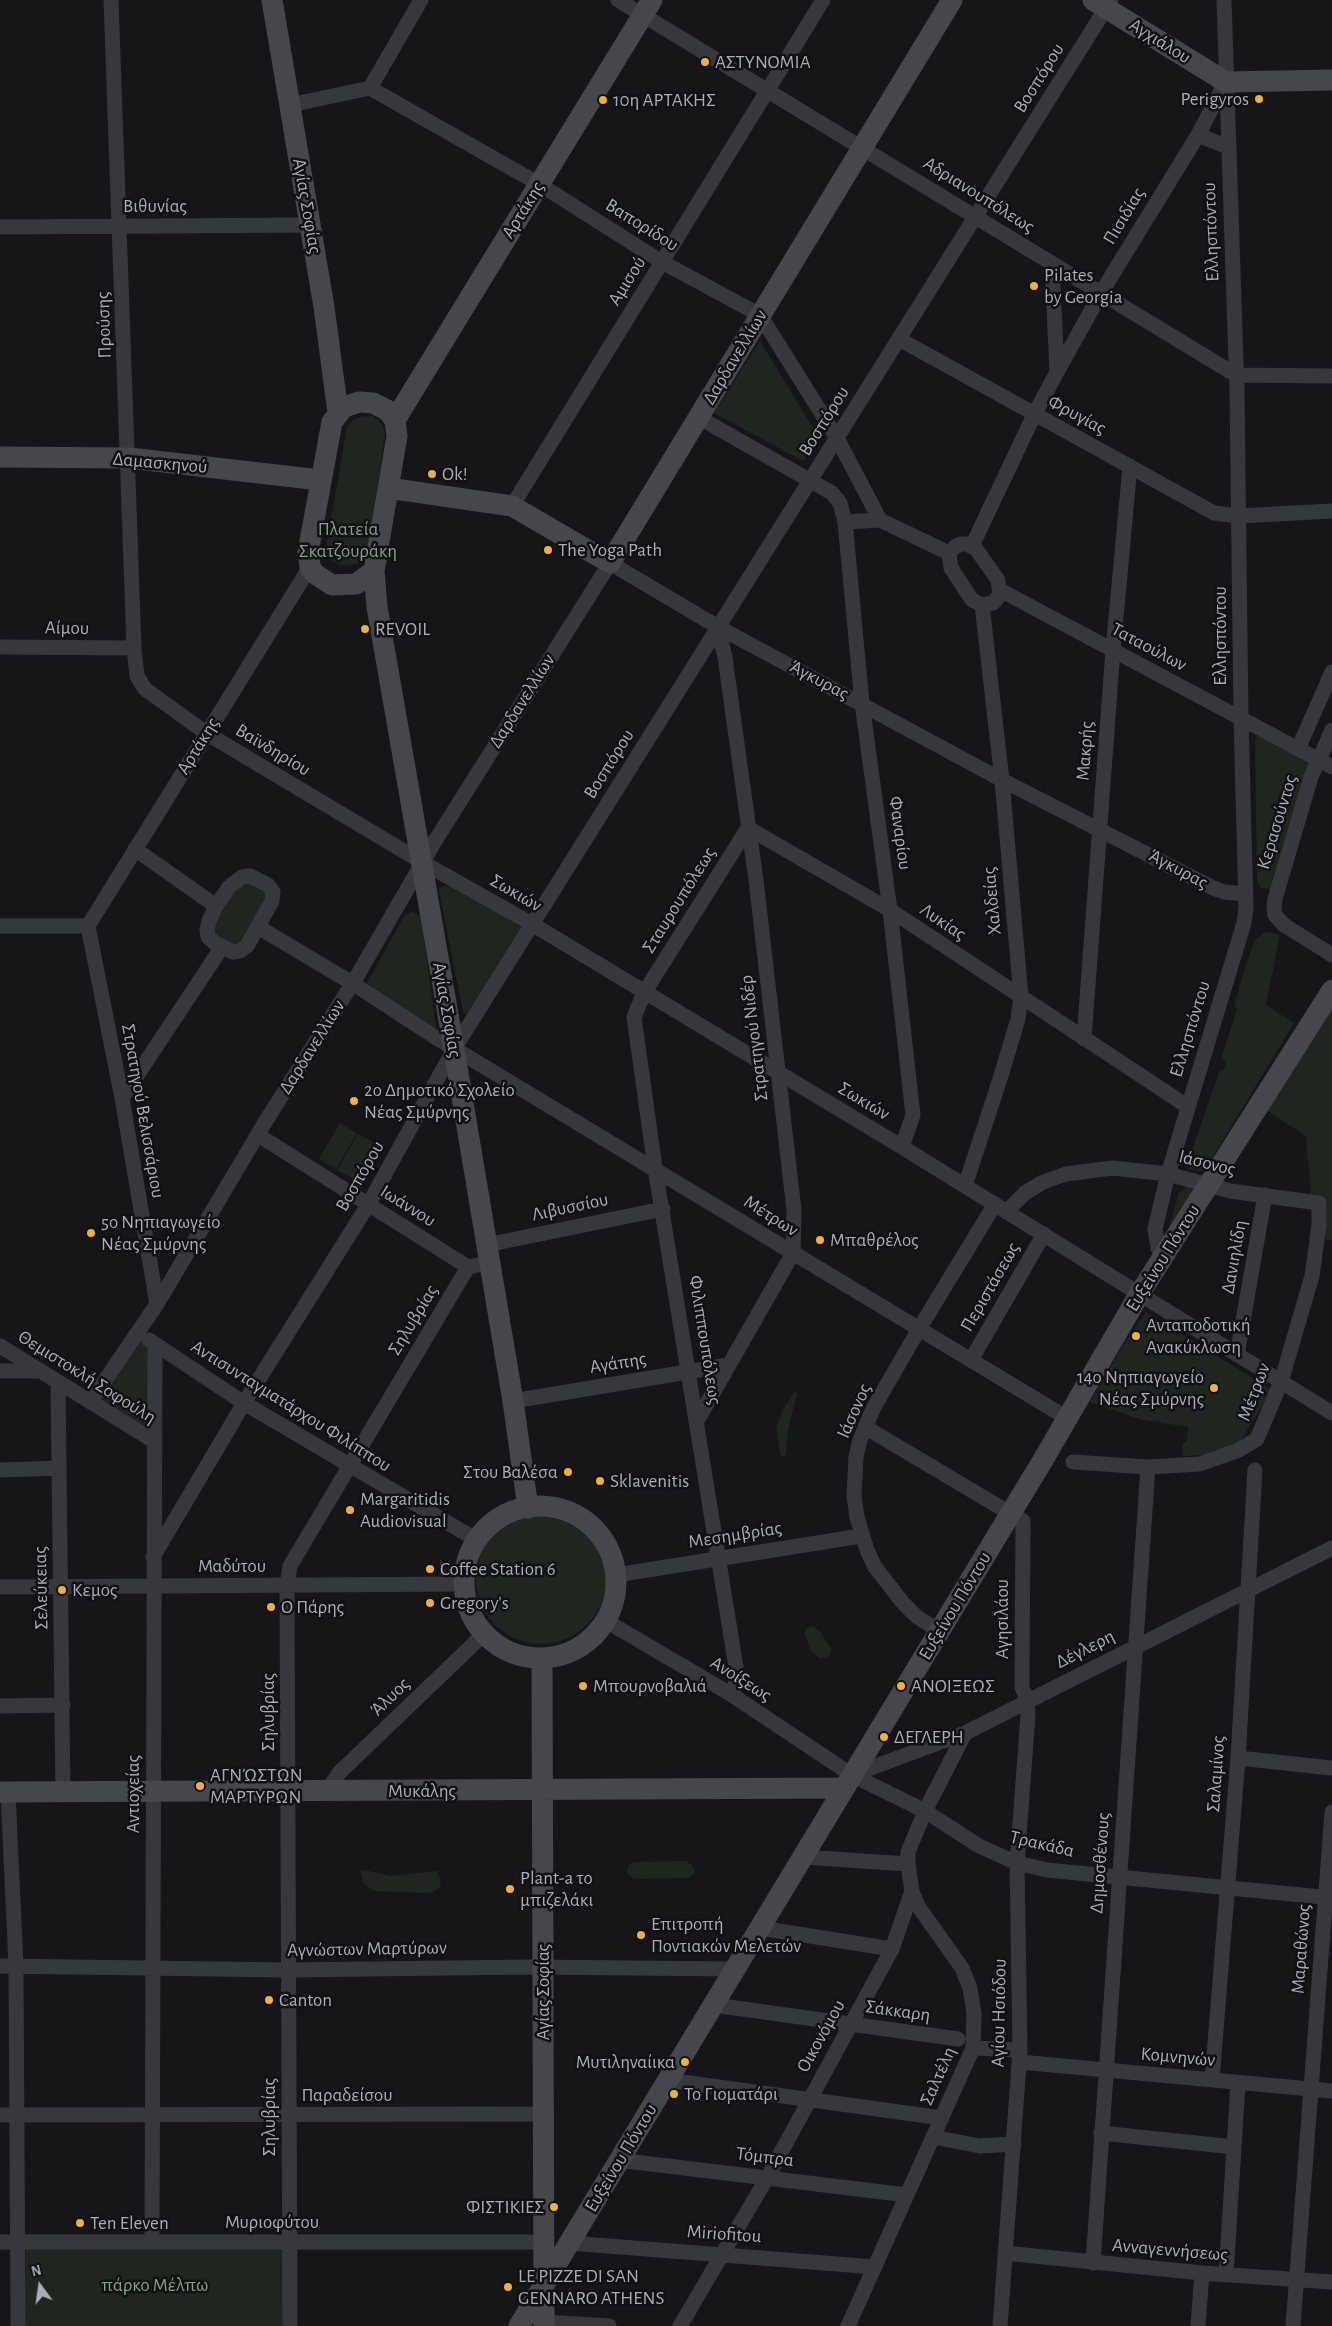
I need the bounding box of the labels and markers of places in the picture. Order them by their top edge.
place label: ΑΣΤΥΝΟΜΙΑ [715,51,811,73]
marker: ΑΣΤΥΝΟΜΙΑ [699,56,711,68]
place label: Perigyros [1181,88,1249,110]
place label: 10η ΑΡΤΑΚΗΣ [613,89,716,111]
marker: Perigyros [1253,93,1265,105]
marker: 10η ΑΡΤΑΚΗΣ [597,94,609,106]
place label: Pilates by Georgia [1044,264,1122,308]
marker: Pilates by Georgia [1028,280,1040,292]
place label: Ok! [442,463,468,485]
marker: Ok! [426,468,438,480]
place label: The Yoga Path [558,539,662,561]
marker: The Yoga Path [542,544,554,556]
place label: REVOIL [375,618,430,640]
marker: REVOIL [359,623,371,635]
place label: 2ο Δημοτικό Σχολείο Νέας Σμύρνης [364,1079,515,1123]
marker: 2ο Δημοτικό Σχολείο Νέας Σμύρνης [348,1095,360,1107]
place label: 5ο Νηπιαγωγείο Νέας Σμύρνης [101,1211,220,1255]
marker: 5ο Νηπιαγωγείο Νέας Σμύρνης [85,1227,97,1239]
place label: Μπαθρέλος [830,1229,919,1251]
marker: Μπαθρέλος [814,1234,826,1246]
place label: Ανταποδοτική Ανακύκλωση [1146,1314,1251,1358]
marker: Ανταποδοτική Ανακύκλωση [1130,1330,1142,1342]
place label: 14ο Νηπιαγωγείο Νέας Σμύρνης [1077,1366,1204,1410]
marker: 14ο Νηπιαγωγείο Νέας Σμύρνης [1208,1382,1220,1394]
place label: Στου Βαλέσα [463,1461,558,1483]
marker: Στου Βαλέσα [562,1466,574,1478]
place label: Sklavenitis [610,1470,689,1492]
marker: Sklavenitis [594,1475,606,1487]
place label: Margaritidis Audiovisual [360,1488,450,1532]
marker: Margaritidis Audiovisual [344,1504,356,1516]
place label: Coffee Station 6 [440,1558,556,1580]
marker: Coffee Station 6 [424,1563,436,1575]
place label: Κεμος [72,1579,117,1601]
marker: Κεμος [56,1584,68,1596]
place label: Gregory's [440,1592,509,1614]
place label: Ο Πάρης [281,1596,344,1618]
marker: Gregory's [424,1597,436,1609]
marker: Ο Πάρης [265,1601,277,1613]
place label: Μπουρνοβαλιά [593,1675,707,1697]
place label: ΑΝΟΙΞΕΩΣ [911,1675,995,1697]
marker: Μπουρνοβαλιά [577,1680,589,1692]
marker: ΑΝΟΙΞΕΩΣ [895,1680,907,1692]
place label: ΔΕΓΛΕΡΗ [894,1726,964,1748]
marker: ΔΕΓΛΕΡΗ [878,1731,890,1743]
place label: ΑΓΝΏΣΤΩΝ ΜΑΡΤΥΡΩΝ [210,1764,303,1808]
marker: ΑΓΝΏΣΤΩΝ ΜΑΡΤΥΡΩΝ [194,1780,206,1792]
place label: Plant-a το μπιζελάκι [520,1867,593,1911]
marker: Plant-a το μπιζελάκι [504,1883,516,1895]
place label: Επιτροπή Ποντιακών Μελετών [651,1913,801,1957]
marker: Επιτροπή Ποντιακών Μελετών [635,1929,647,1941]
place label: Canton [279,1989,332,2011]
marker: Canton [263,1994,275,2006]
place label: Μυτιληναίικα [576,2051,675,2073]
marker: Μυτιληναίικα [679,2056,691,2068]
place label: Το Γιοματάρι [684,2083,778,2105]
marker: Το Γιοματάρι [668,2088,680,2100]
place label: ΦΙΣΤΙΚΙΕΣ [466,2196,544,2218]
marker: ΦΙΣΤΙΚΙΕΣ [548,2201,560,2213]
place label: Ten Eleven [90,2212,169,2234]
marker: Ten Eleven [74,2217,86,2229]
place label: LE PIZZE DI SAN GENNARO ATHENS [518,2265,664,2309]
marker: LE PIZZE DI SAN GENNARO ATHENS [502,2281,514,2293]

